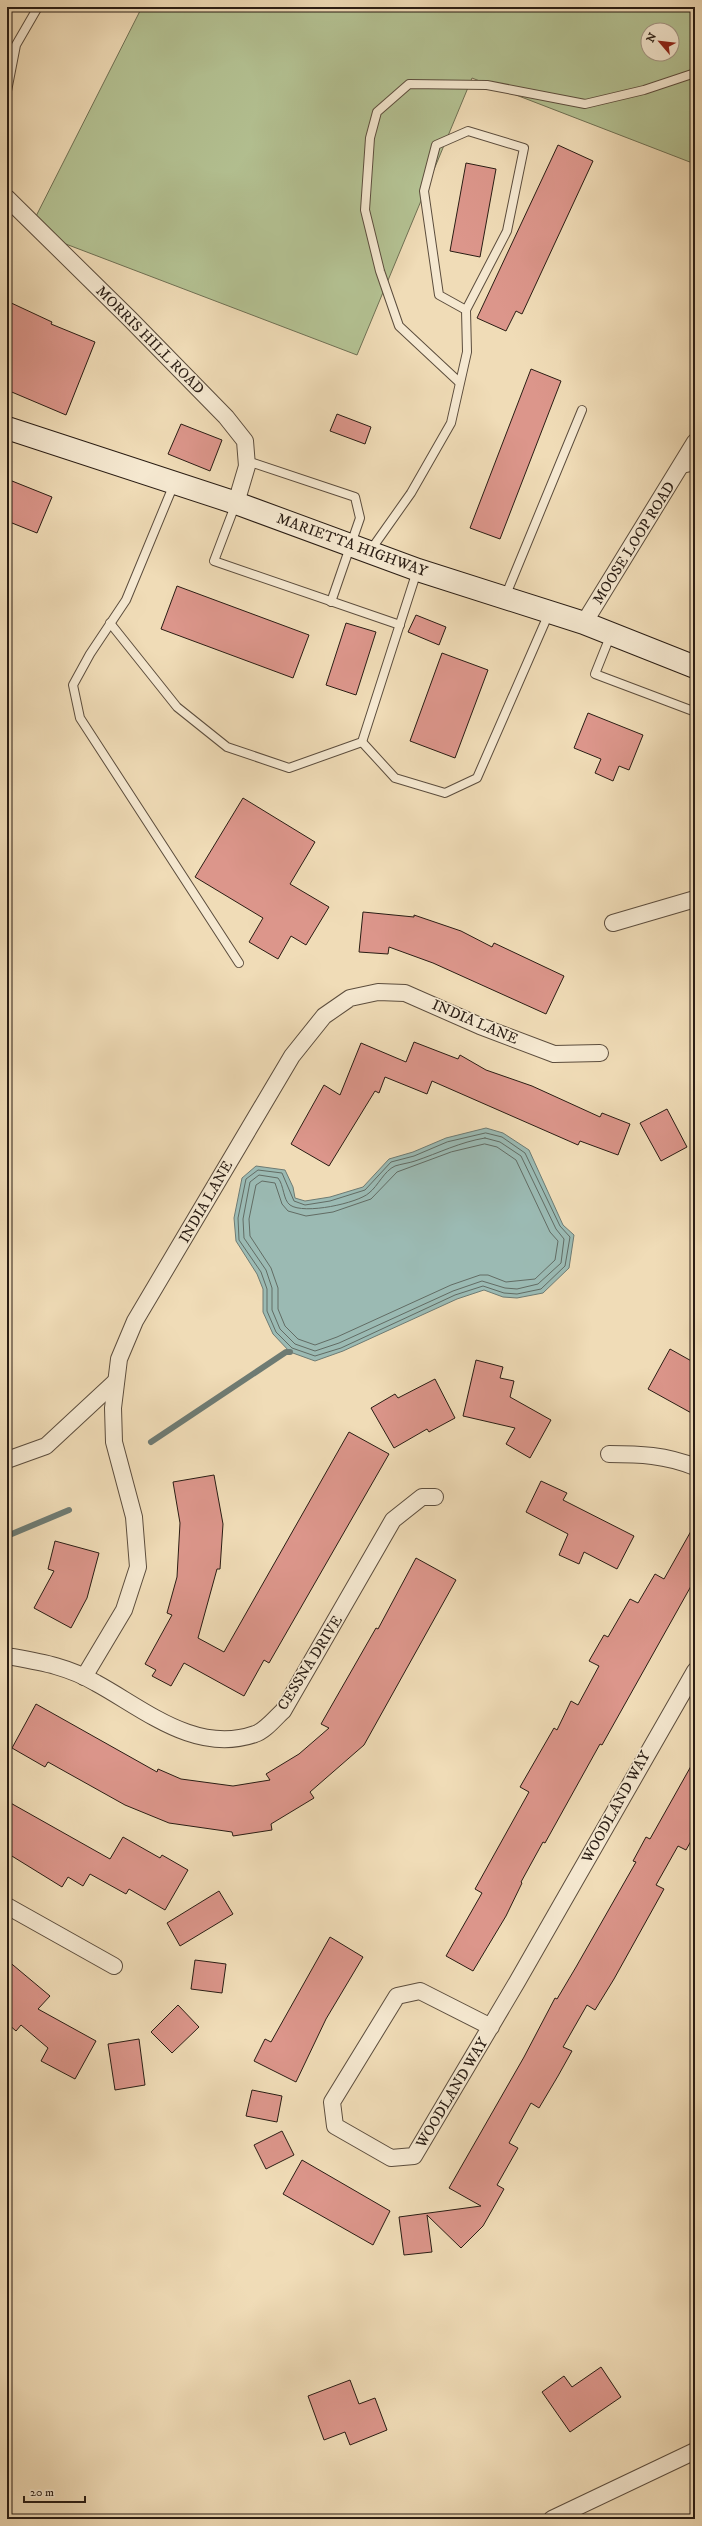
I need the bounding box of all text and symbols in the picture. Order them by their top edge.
north arrow [640,22,680,62]
text: N [644,31,660,45]
street label: MORRIS HILL ROAD [92,282,208,398]
street label: MOOSE LOOP ROAD [588,478,680,608]
street label: MARIETTA HIGHWAY [274,509,431,581]
street label: INDIA LANE [429,995,521,1049]
street label: INDIA LANE [175,1157,237,1247]
street label: CESSNA DRIVE [273,1612,347,1714]
street label: WOODLAND WAY [577,1747,655,1867]
street label: WOODLAND WAY [411,2034,493,2152]
scale bar [24,2478,85,2504]
text: 20 m [30,2485,54,2500]

